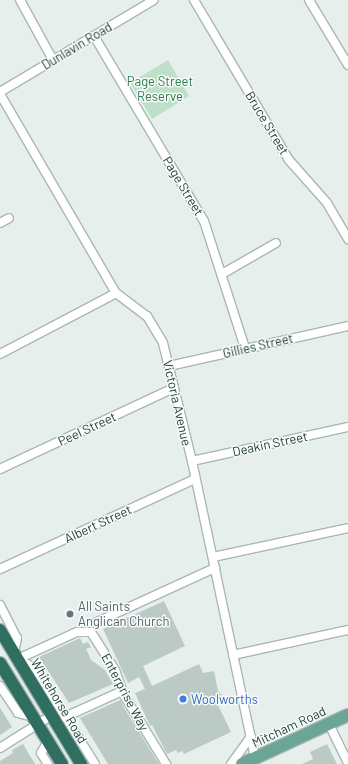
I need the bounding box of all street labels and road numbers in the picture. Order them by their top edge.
street label: Dunlavin Road [39,19,115,73]
street label: Bruce Street [242,88,292,158]
street label: Page Street [159,154,207,218]
street label: Gillies Street [221,330,295,362]
street label: Victoria Avenue [160,358,194,448]
street label: Peel Street [55,409,119,449]
street label: Deakin Street [231,428,309,460]
street label: Albert Street [62,502,134,546]
street label: Enterprise Way [98,651,152,733]
street label: Whitehorse Road [27,656,91,746]
street label: Mitcham Road [250,703,328,751]

